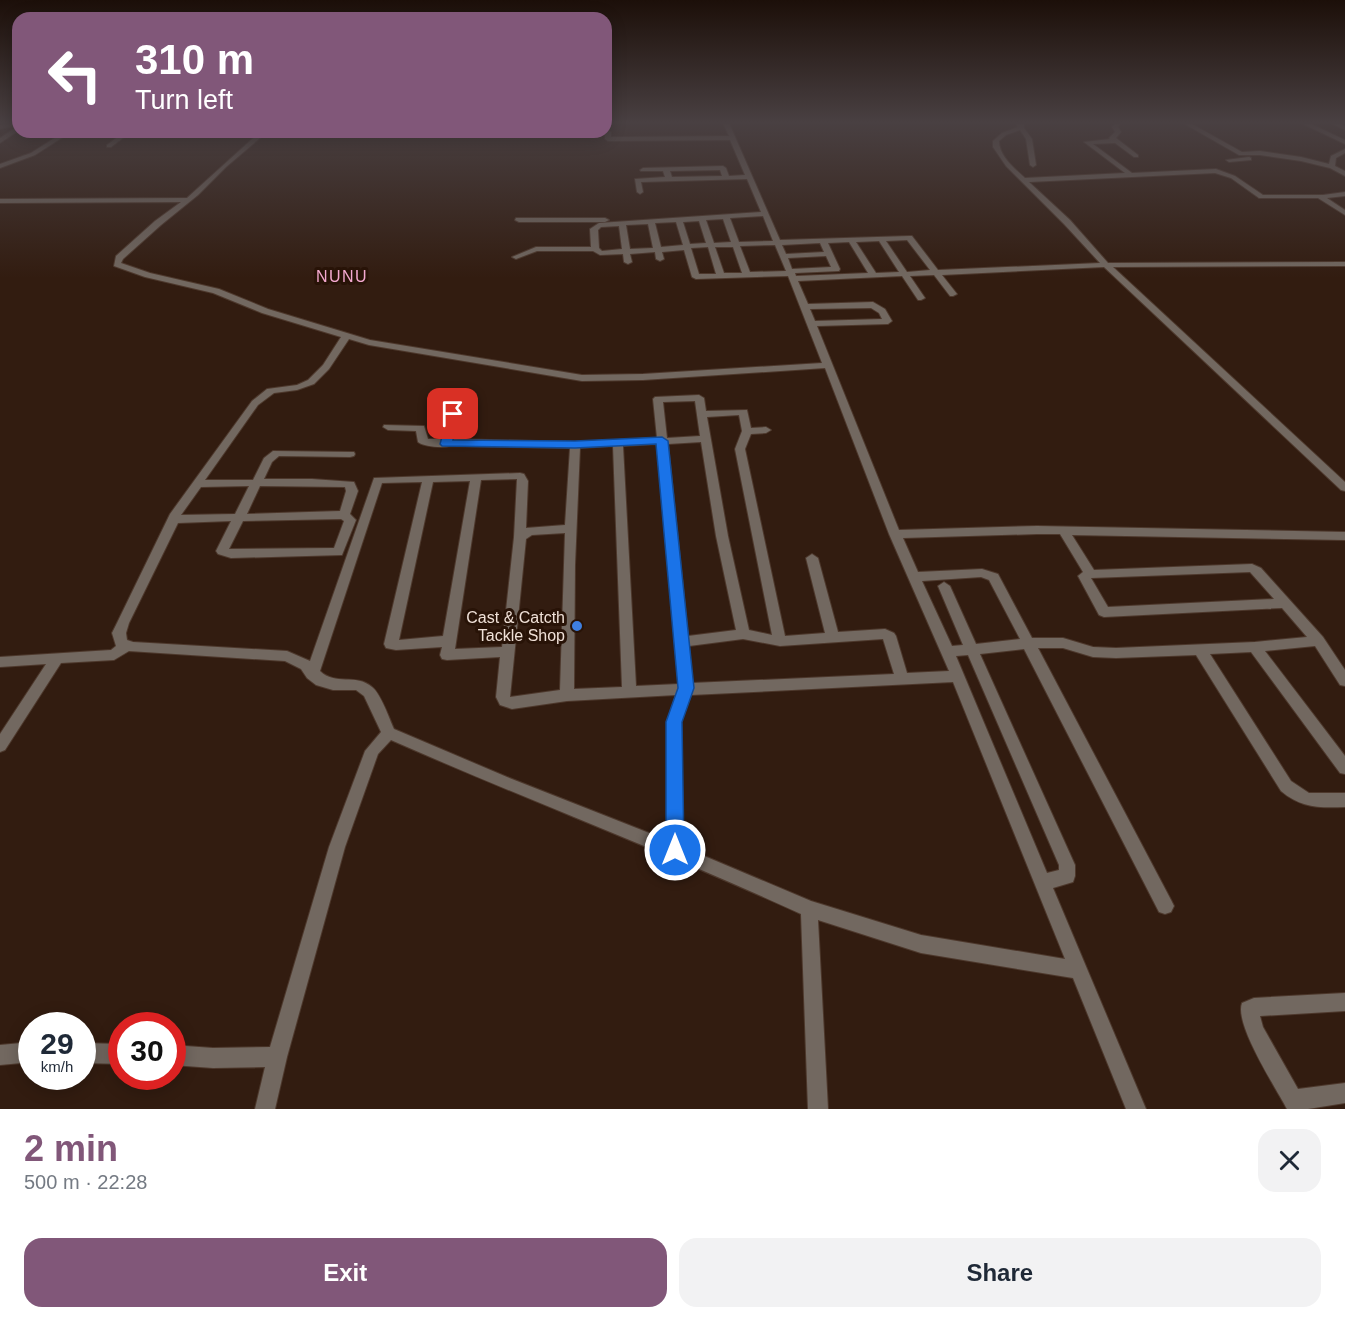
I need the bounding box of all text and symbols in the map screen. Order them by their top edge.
icon: left [36,36,114,114]
text: 310 m [135,36,254,83]
text: Turn left [135,85,233,115]
district label: NUNU [316,268,368,285]
pin [427,388,478,439]
icon: arrive [436,397,469,430]
place label: Cast & Catcth Tackle Shop [466,609,565,644]
marker: Cast & Catcth Tackle Shop [570,619,584,633]
position arrow [643,818,707,882]
speed limit sign: 30 [108,1012,186,1090]
text: 29 [40,1027,74,1060]
text: km/h [41,1058,73,1075]
text: 2 min [24,1128,118,1169]
button: close [1258,1129,1321,1192]
text: 500 m · 22:28 [24,1171,147,1193]
button: Exit [24,1238,667,1307]
button: Share [679,1238,1321,1307]

